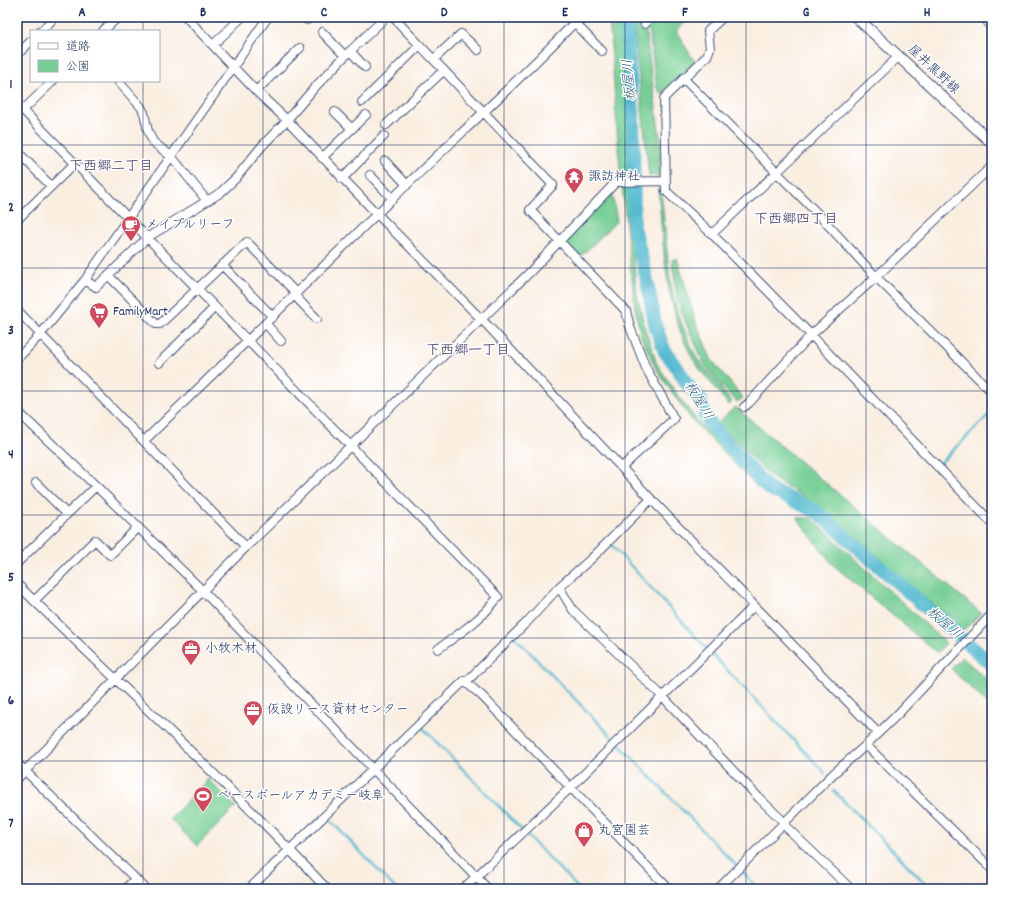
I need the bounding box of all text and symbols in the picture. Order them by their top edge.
text: A [78,4,86,23]
text: B [200,4,206,23]
text: C [321,4,328,23]
text: D [441,4,448,23]
text: E [562,4,569,23]
text: F [682,4,688,23]
text: G [803,4,810,23]
text: H [924,4,931,23]
legend [30,30,160,82]
text: 道路 [66,39,90,56]
street label: 屋井黒野線 [903,41,964,100]
water label: 板屋川 [618,58,642,102]
text: 公園 [66,59,90,76]
text: 1 [10,76,13,95]
district label: 下西郷二丁目 [69,157,153,177]
temple icon: 諏訪神社 [563,166,585,194]
place label: 諏訪神社 [588,168,640,187]
text: 2 [8,199,14,218]
district label: 下西郷四丁目 [754,210,838,230]
cafe icon: メイプルリーフ [120,214,142,242]
place label: メイプルリーフ [145,216,235,235]
supermarket icon: FamilyMart [88,301,110,329]
place label: FamilyMart [113,303,168,322]
text: 3 [8,322,14,341]
district label: 下西郷一丁目 [426,341,510,361]
water label: 板屋川 [679,378,717,424]
text: 4 [8,446,14,465]
text: 5 [8,569,14,588]
water label: 板屋川 [922,603,966,645]
office icon: 小牧木材 [180,638,202,666]
place label: 小牧木材 [205,640,257,659]
text: 6 [8,692,15,711]
office icon: 仮設リース資材センター [242,699,264,727]
place label: 仮設リース資材センター [267,701,409,720]
sports icon: ベースボールアカデミー岐阜 [192,785,214,813]
place label: ベースボールアカデミー岐阜 [217,787,384,806]
text: 7 [9,815,14,834]
shop icon: 丸宮園芸 [573,820,595,848]
place label: 丸宮園芸 [598,822,650,841]

